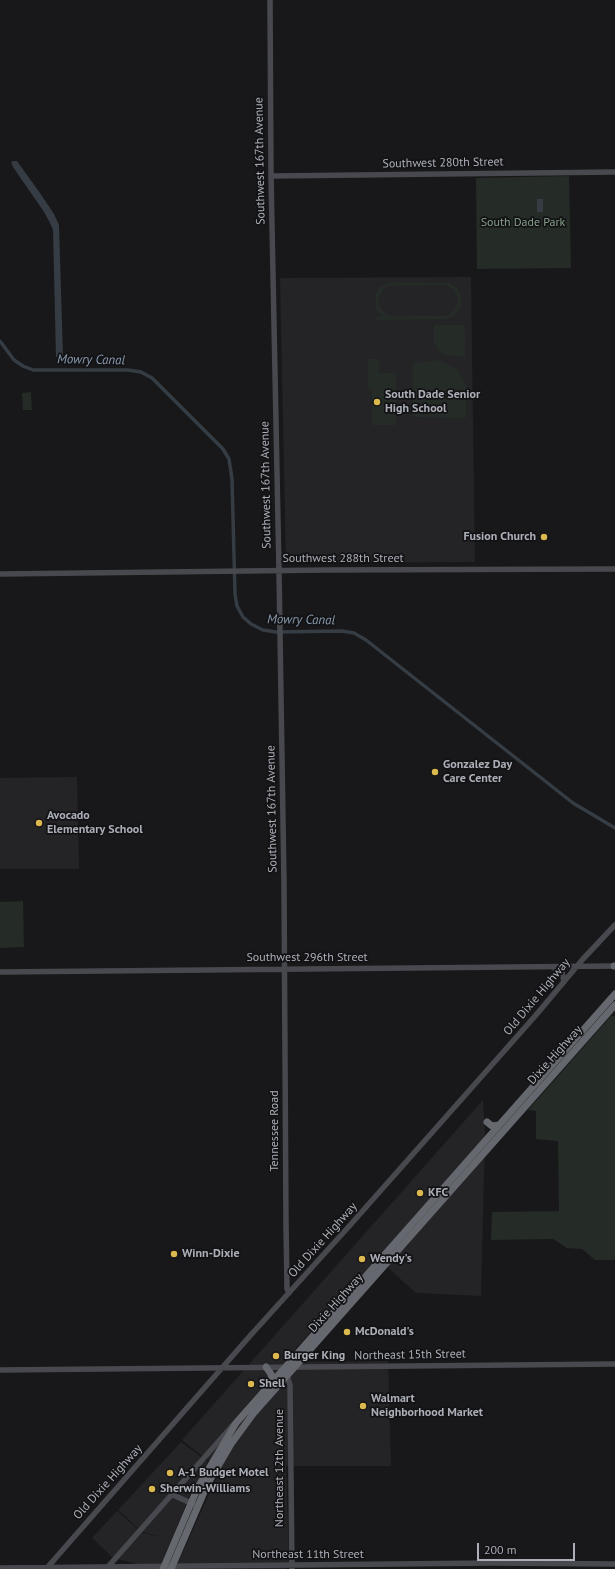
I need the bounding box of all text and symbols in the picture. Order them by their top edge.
street label: Southwest 167th Avenue [252,97,268,225]
street label: Southwest 280th Street [382,155,504,171]
park label: South Dade Park [481,216,565,230]
water label: Mowry Canal [57,352,125,368]
place label: South Dade Senior High School [385,388,480,416]
marker: South Dade Senior High School [372,397,382,407]
street label: Southwest 167th Avenue [258,421,274,549]
place label: Fusion Church [463,530,536,544]
marker: Fusion Church [539,532,549,542]
street label: Southwest 288th Street [282,552,404,566]
water label: Mowry Canal [267,612,335,628]
street label: Southwest 167th Avenue [264,745,280,873]
place label: Gonzalez Day Care Center [443,758,512,786]
marker: Gonzalez Day Care Center [430,767,440,777]
place label: Avocado Elementary School [47,809,143,837]
marker: Avocado Elementary School [34,818,44,828]
street label: Southwest 296th Street [246,951,368,965]
street label: Old Dixie Highway [501,956,573,1038]
street label: Dixie Highway [525,1023,585,1087]
street label: Tennessee Road [268,1090,282,1172]
place label: KFC [428,1186,448,1200]
marker: KFC [415,1188,425,1198]
street label: Old Dixie Highway [286,1200,360,1280]
place label: Winn-Dixie [182,1247,240,1261]
marker: Winn-Dixie [169,1249,179,1259]
place label: Wendy's [370,1252,412,1266]
marker: Wendy's [357,1254,367,1264]
street label: Dixie Highway [306,1271,366,1335]
place label: McDonald's [355,1325,414,1339]
marker: McDonald's [342,1327,352,1337]
street label: Northeast 15th Street [354,1347,466,1363]
place label: Burger King [284,1349,345,1363]
marker: Burger King [271,1351,281,1361]
place label: Shell [259,1377,285,1391]
marker: Shell [246,1379,256,1389]
place label: Walmart Neighborhood Market [371,1392,483,1420]
marker: Walmart Neighborhood Market [358,1401,368,1411]
street label: Northeast 12th Avenue [273,1409,287,1527]
street label: Old Dixie Highway [71,1442,145,1522]
place label: A-1 Budget Motel [178,1466,269,1480]
marker: A-1 Budget Motel [165,1468,175,1478]
place label: Sherwin-Williams [160,1482,250,1496]
marker: Sherwin-Williams [147,1484,157,1494]
scale bar [479,1535,577,1561]
text: 200 m [484,1542,517,1557]
street label: Northeast 11th Street [252,1548,364,1562]

